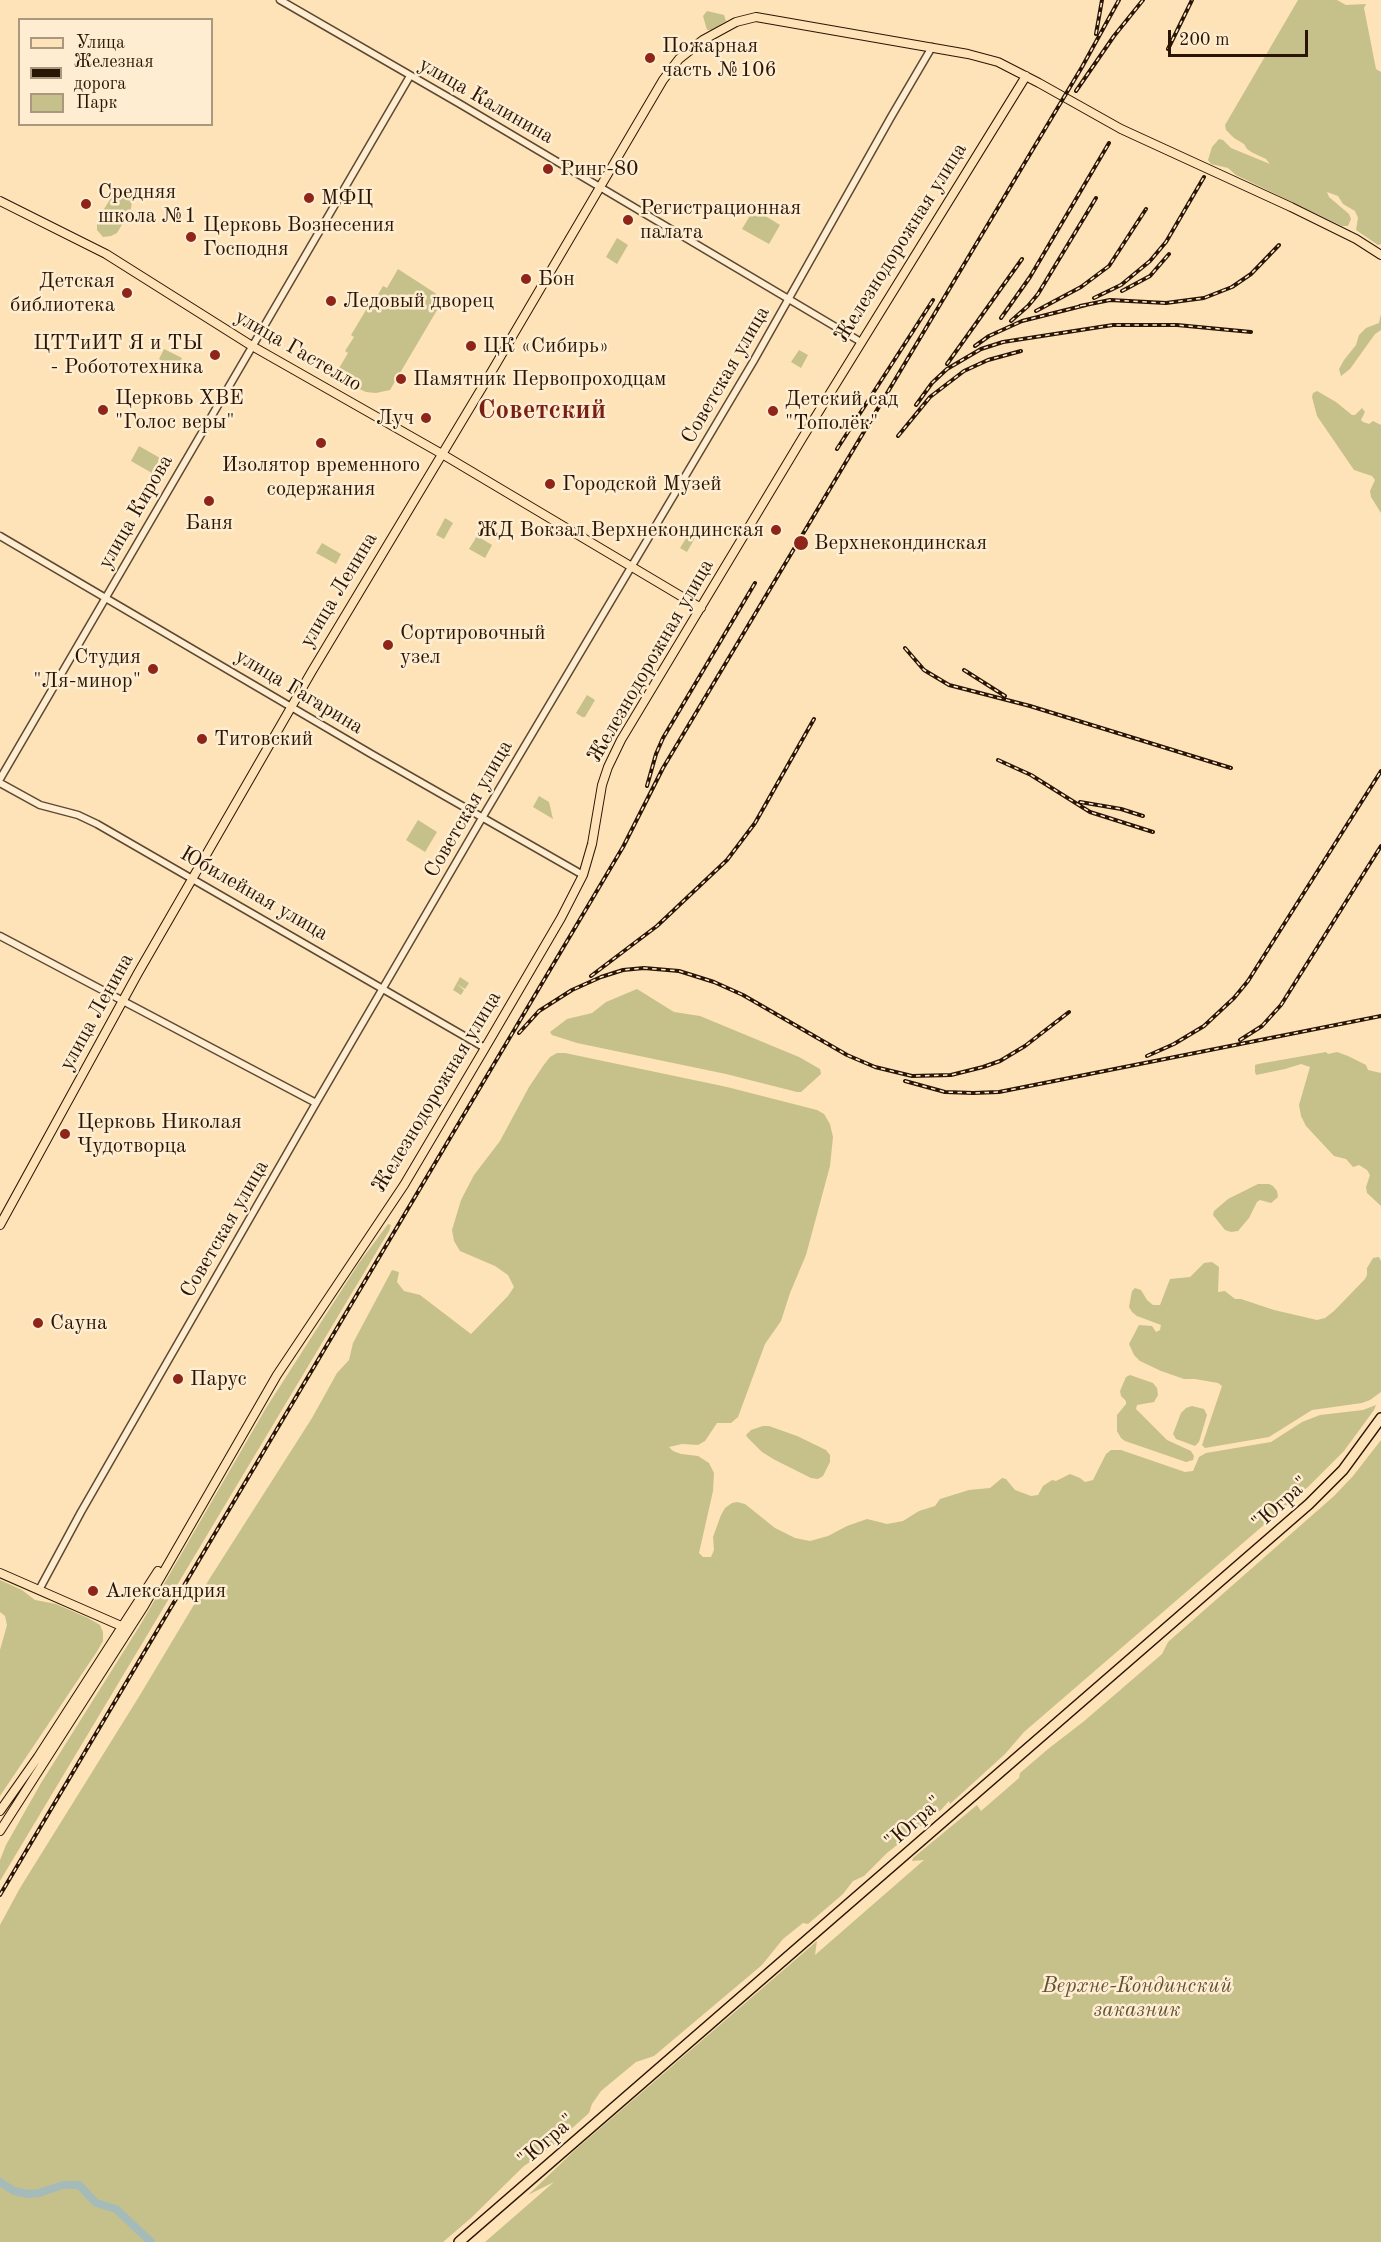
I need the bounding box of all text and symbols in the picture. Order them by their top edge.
legend [18,18,213,126]
scale bar [1171,18,1310,56]
text: 200 m [1179,31,1230,49]
place label: Пожарная часть №106 [662,33,777,83]
text: Улица [76,34,125,52]
marker: Пожарная часть №106 [643,51,657,65]
street label: улица Калинина [414,52,558,150]
text: Железная дорога [74,53,154,93]
text: Парк [76,94,117,112]
street label: Железнодорожная улица [829,138,973,348]
place label: Ринг-80 [560,156,638,182]
marker: Ринг-80 [541,162,555,176]
place label: Средняя школа №1 [98,179,196,229]
place label: МФЦ [321,185,373,211]
marker: МФЦ [302,191,316,205]
place label: Регистрационная палата [640,195,801,245]
marker: Средняя школа №1 [79,197,93,211]
place label: Церковь Вознесения Господня [203,212,395,262]
marker: Регистрационная палата [621,213,635,227]
marker: Церковь Вознесения Господня [184,230,198,244]
place label: Бон [538,266,575,292]
place label: Детская библиотека [10,268,115,318]
marker: Бон [519,272,533,286]
marker: Детская библиотека [120,286,134,300]
place label: Ледовый дворец [343,288,494,314]
marker: Ледовый дворец [324,294,338,308]
street label: Советская улица [676,302,776,448]
street label: улица Гастелло [230,304,366,398]
place label: ЦТТиИТ Я и ТЫ - Робототехника [33,330,203,380]
place label: ЦК «Сибирь» [483,333,609,359]
marker: ЦК «Сибирь» [464,339,478,353]
marker: ЦТТиИТ Я и ТЫ - Робототехника [208,348,222,362]
place label: Памятник Первопроходцам [413,366,666,392]
marker: Памятник Первопроходцам [394,372,408,386]
place label: Церковь ХВЕ "Голос веры" [115,385,244,435]
place label: Детский сад "Тополёк" [785,386,898,436]
district label: Советский [478,395,606,427]
marker: Церковь ХВЕ "Голос веры" [96,403,110,417]
marker: Детский сад "Тополёк" [766,404,780,418]
place label: Луч [376,405,414,431]
marker: Луч [419,411,433,425]
marker: Изолятор временного содержания [314,436,328,450]
street label: улица Кирова [93,450,179,574]
place label: Изолятор временного содержания [222,452,420,502]
place label: Городской Музей [562,471,722,497]
marker: Городской Музей [543,477,557,491]
marker: Баня [202,494,216,508]
place label: Баня [185,510,233,536]
place label: ЖД Вокзал Верхнекондинская [477,517,764,543]
marker: ЖД Вокзал Верхнекондинская [769,523,783,537]
street label: улица Ленина [295,528,383,652]
place label: Верхнекондинская [814,530,987,556]
marker: Верхнекондинская [792,534,810,552]
street label: Железнодорожная улица [582,555,720,767]
place label: Сортировочный узел [400,620,546,670]
marker: Сортировочный узел [381,638,395,652]
place label: Студия "Ля-минор" [33,644,141,694]
street label: улица Гагарина [230,644,368,740]
marker: Студия "Ля-минор" [146,662,160,676]
place label: Титовский [214,726,313,752]
marker: Титовский [195,732,209,746]
street label: Советская улица [419,736,519,882]
street label: Юбилейная улица [176,841,332,947]
street label: улица Ленина [54,949,140,1075]
street label: Железнодорожная улица [367,987,507,1197]
place label: Церковь Николая Чудотворца [77,1109,242,1159]
marker: Церковь Николая Чудотворца [58,1127,72,1141]
street label: Советская улица [175,1156,275,1302]
place label: Сауна [50,1310,107,1336]
marker: Сауна [31,1316,45,1330]
place label: Парус [190,1366,247,1392]
marker: Парус [171,1372,185,1386]
street label: "Югра" [1247,1472,1315,1536]
place label: Александрия [105,1578,226,1604]
marker: Александрия [86,1584,100,1598]
street label: "Югра" [880,1791,948,1855]
park label: Верхне-Кондинский заказник [1042,1973,1232,2023]
street label: "Югра" [513,2109,581,2173]

